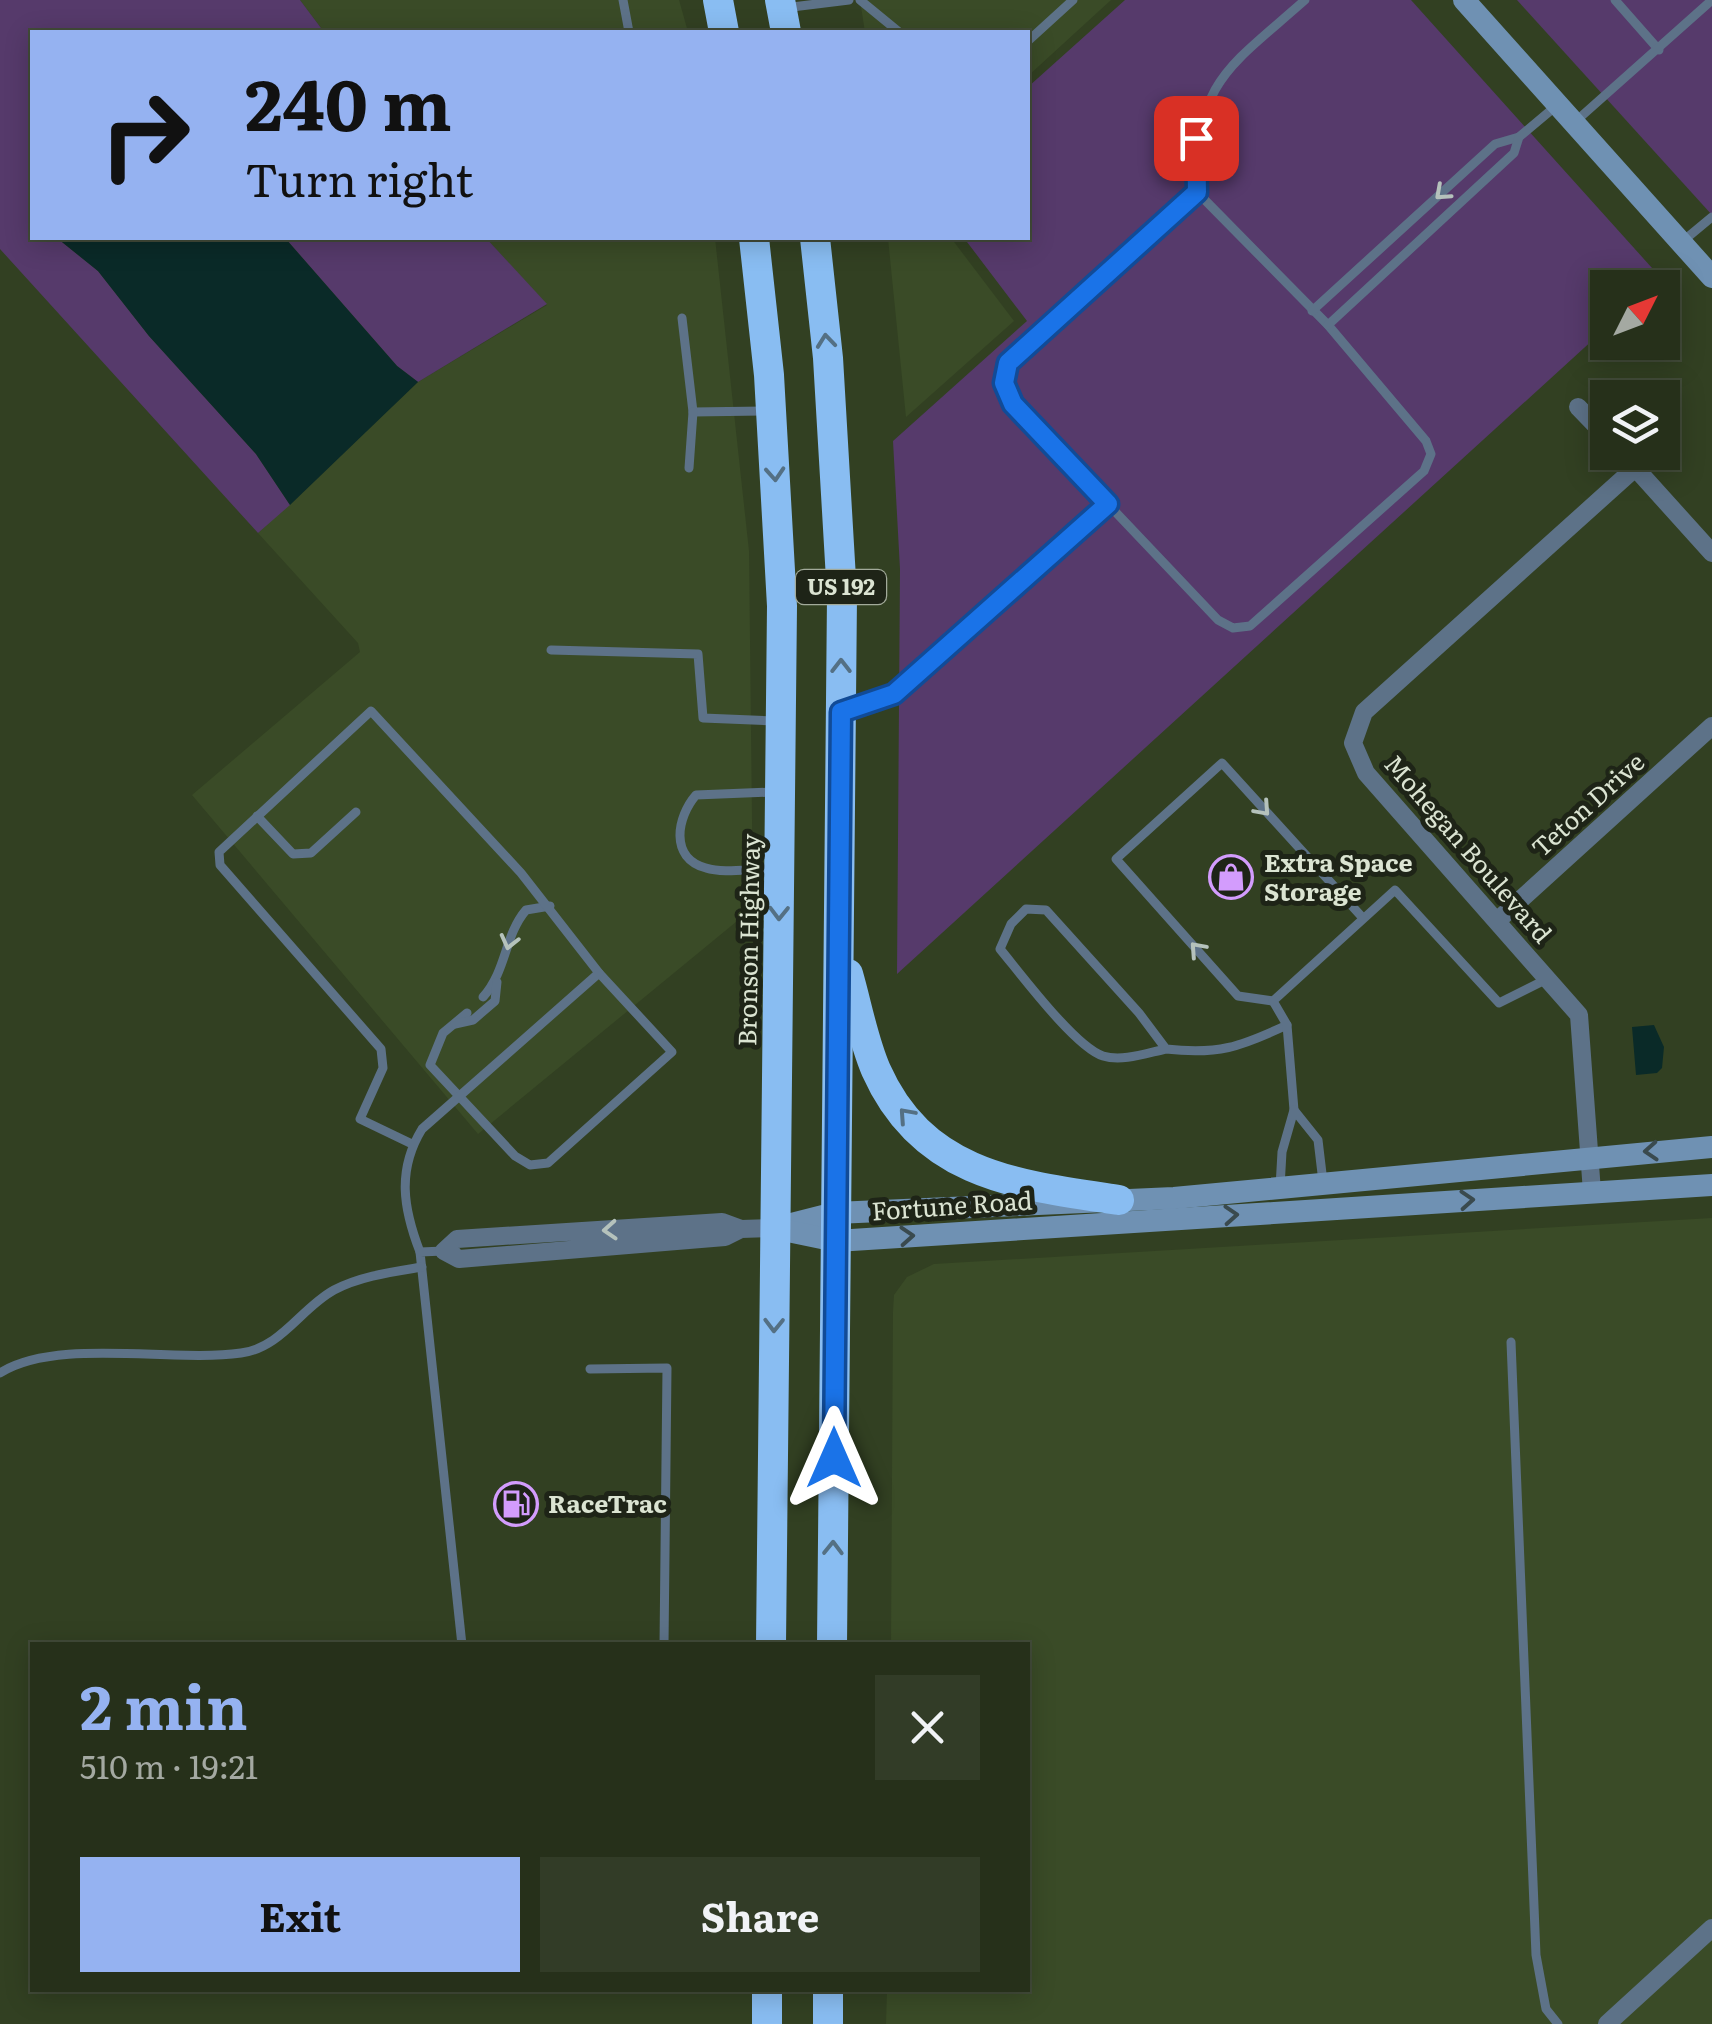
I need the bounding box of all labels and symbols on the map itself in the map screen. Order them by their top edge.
pin [1154,96,1239,181]
one-way arrow [1435,181,1454,199]
north arrow [1590,270,1680,360]
one-way arrow [816,333,837,349]
one-way arrow [764,467,785,483]
road number: US 192 [796,570,886,604]
one-way arrow [830,657,852,672]
street label: Teton Drive [1522,743,1652,865]
street label: Mohegan Boulevard [1377,746,1561,950]
one-way arrow [1251,797,1269,816]
street label: Bronson Highway [727,833,768,1046]
place label: Extra Space Storage [1264,843,1413,909]
shop icon: Extra Space Storage [1208,854,1254,900]
one-way arrow [769,905,790,921]
one-way arrow [499,933,520,951]
one-way arrow [1191,943,1209,961]
one-way arrow [900,1108,918,1127]
one-way arrow [1643,1139,1659,1161]
street label: Fortune Road [870,1180,1034,1229]
one-way arrow [1460,1190,1476,1211]
one-way arrow [1224,1205,1240,1226]
one-way arrow [602,1219,618,1240]
one-way arrow [899,1226,915,1248]
one-way arrow [763,1318,785,1334]
position arrow [782,1406,886,1510]
fuel station icon: RaceTrac [493,1481,539,1527]
place label: RaceTrac [548,1484,667,1521]
one-way arrow [822,1539,843,1555]

